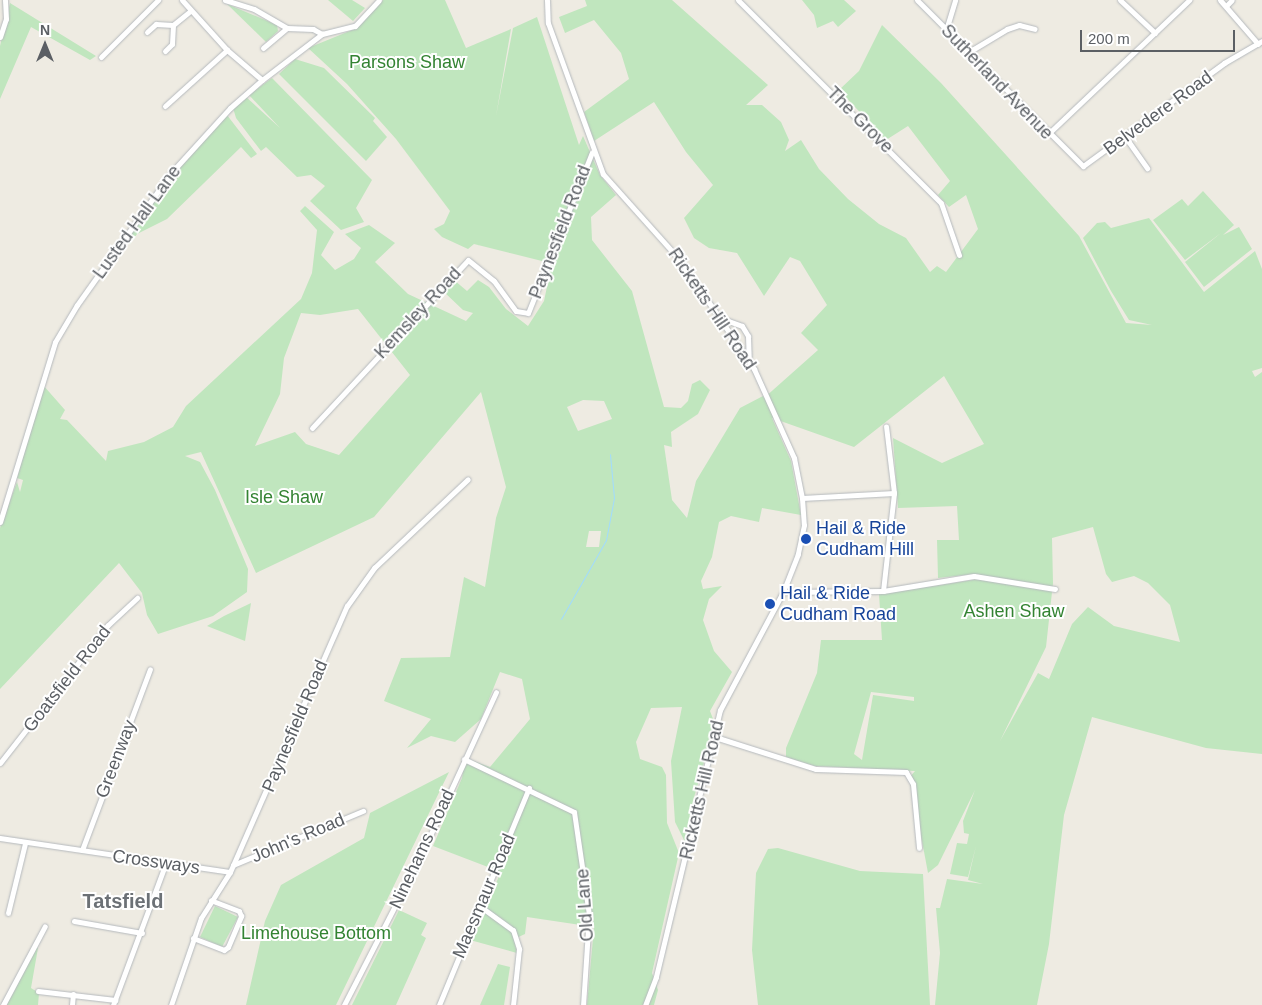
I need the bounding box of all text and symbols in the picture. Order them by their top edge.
north arrow [20,20,70,70]
street label: Sutherland Avenue [936,20,1058,144]
scale bar [1082,20,1237,52]
text: N [40,22,50,38]
text: 200 m [1088,30,1130,47]
park label: Parsons Shaw [349,51,465,73]
street label: Belvedere Road [1099,66,1217,160]
street label: The Grove [822,82,898,158]
street label: Lusted Hall Lane [89,161,185,283]
street label: Paynesfield Road [525,162,595,302]
street label: Ricketts Hill Road [663,244,761,374]
street label: Kemsley Road [370,263,466,363]
park label: Isle Shaw [245,486,323,508]
place label: Hail & Ride Cudham Hill [816,518,914,560]
marker: Hail & Ride Cudham Hill [800,533,812,545]
place label: Hail & Ride Cudham Road [780,583,896,626]
marker: Hail & Ride Cudham Road [764,598,776,610]
park label: Ashen Shaw [963,600,1065,622]
street label: Goatsfield Road [19,621,115,737]
street label: Paynesfield Road [257,657,333,795]
street label: Greenway [91,717,141,801]
street label: Ricketts Hill Road [676,718,728,862]
street label: Ninehams Road [385,786,459,912]
street label: John's Road [248,809,348,867]
street label: Maesmaur Road [448,831,520,961]
street label: Crossways [111,845,201,879]
street label: Old Lane [572,868,598,942]
district label: Tatsfield [83,889,163,913]
park label: Limehouse Bottom [241,922,391,944]

